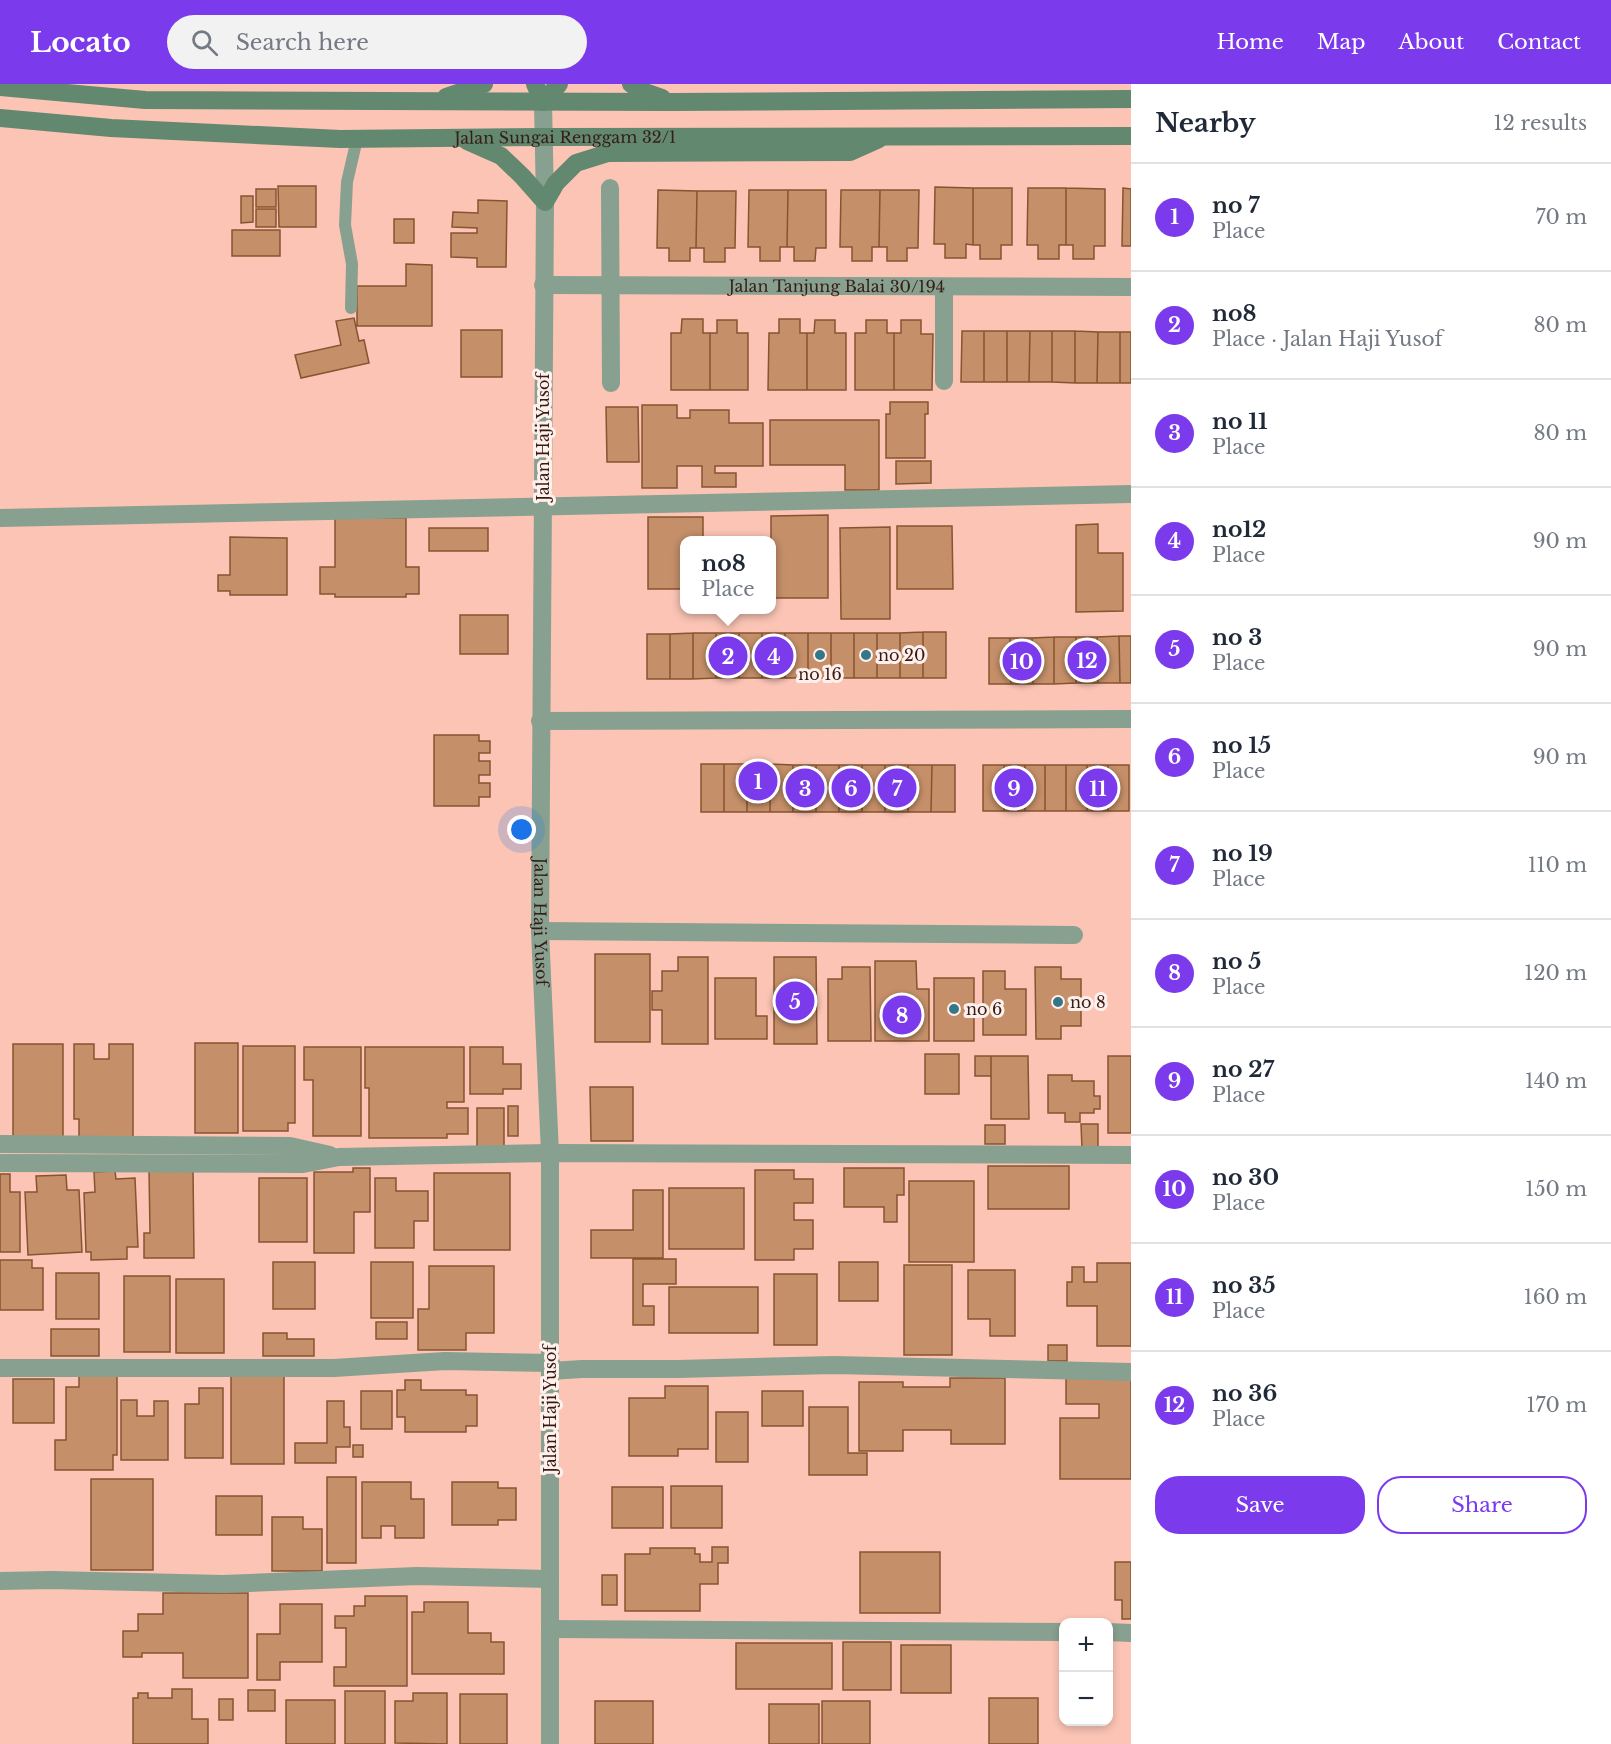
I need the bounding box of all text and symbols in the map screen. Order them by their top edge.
search box [167,15,587,69]
text: Locato [30,25,131,60]
icon: search [188,26,221,59]
text: Search here [236,29,369,56]
text: Home [1217,29,1284,55]
text: Map [1317,29,1365,55]
text: About [1398,29,1464,55]
text: Contact [1497,29,1581,55]
text: Nearby [1155,107,1256,139]
text: 12 results [1494,111,1587,135]
street label: Jalan Sungai Renggam 32/1 [452,127,676,148]
text: no 7 [1212,192,1260,219]
text: 1 [1170,205,1179,229]
text: 70 m [1535,205,1587,229]
text: Place [1212,219,1266,243]
street label: Jalan Tanjung Balai 30/194 [727,276,945,296]
text: no8 [1212,300,1256,327]
text: 2 [1168,313,1181,337]
text: 80 m [1533,313,1587,337]
text: Place · Jalan Haji Yusof [1212,327,1443,351]
street label: Jalan Haji Yusof [533,371,553,503]
text: no 11 [1212,408,1268,435]
text: 3 [1168,421,1181,445]
text: 80 m [1533,421,1587,445]
text: Place [1212,435,1266,459]
text: no12 [1212,516,1266,543]
text: 4 [1168,529,1181,553]
text: 90 m [1533,529,1587,553]
popup [680,536,776,614]
text: Place [1212,543,1266,567]
text: no8 [701,550,746,577]
text: Place [701,577,755,601]
text: no 3 [1212,624,1262,651]
pin: 2 [708,634,748,678]
pin: 4 [754,634,794,678]
text: 5 [1169,637,1180,661]
text: 90 m [1533,637,1587,661]
pin: 10 [1002,638,1042,684]
pin: 12 [1068,638,1106,682]
place label: no 20 [878,645,925,665]
marker: no 16 [813,648,827,662]
marker: no 20 [859,648,873,662]
text: Place [1212,651,1266,675]
place label: no 16 [798,664,842,684]
text: no 15 [1212,732,1271,759]
text: 6 [1168,745,1181,769]
text: 90 m [1533,745,1587,769]
pin: 1 [738,758,777,804]
text: Place [1212,759,1266,783]
pin: 3 [786,766,824,810]
pin: 6 [832,766,870,810]
pin: 7 [878,766,916,810]
pin: 9 [994,766,1034,810]
pin: 11 [1078,766,1118,810]
your location [507,815,536,844]
text: no 19 [1212,840,1273,867]
text: 7 [1169,853,1180,877]
text: 110 m [1528,853,1587,877]
street label: Jalan Haji Yusof [530,856,553,989]
text: Place [1212,867,1266,891]
text: no 5 [1212,948,1261,975]
text: 8 [1168,961,1181,985]
text: 120 m [1524,961,1587,985]
text: Place [1212,975,1266,999]
pin: 5 [776,978,814,1024]
pin: 8 [882,992,922,1038]
place label: no 8 [1070,992,1106,1012]
marker: no 8 [1051,995,1065,1009]
place label: no 6 [966,999,1002,1019]
marker: no 6 [947,1002,961,1016]
text: no 27 [1212,1056,1274,1083]
text: 9 [1168,1069,1181,1093]
text: 140 m [1525,1069,1587,1093]
text: Place [1212,1083,1266,1107]
text: no 30 [1212,1164,1279,1191]
text: 10 [1163,1177,1186,1201]
text: 150 m [1525,1177,1587,1201]
text: Place [1212,1191,1266,1215]
text: no 35 [1212,1272,1275,1299]
text: 11 [1166,1285,1183,1309]
text: 160 m [1524,1285,1587,1309]
text: Place [1212,1299,1266,1323]
street label: Jalan Haji Yusof [540,1343,560,1475]
text: no 36 [1212,1380,1277,1407]
text: 12 [1164,1393,1185,1417]
text: 170 m [1527,1393,1587,1417]
text: Place [1212,1407,1266,1431]
button: Save [1155,1476,1365,1534]
button: Share [1377,1476,1587,1534]
map controls [1059,1618,1113,1726]
button: + [1059,1618,1113,1672]
button: − [1059,1672,1113,1726]

